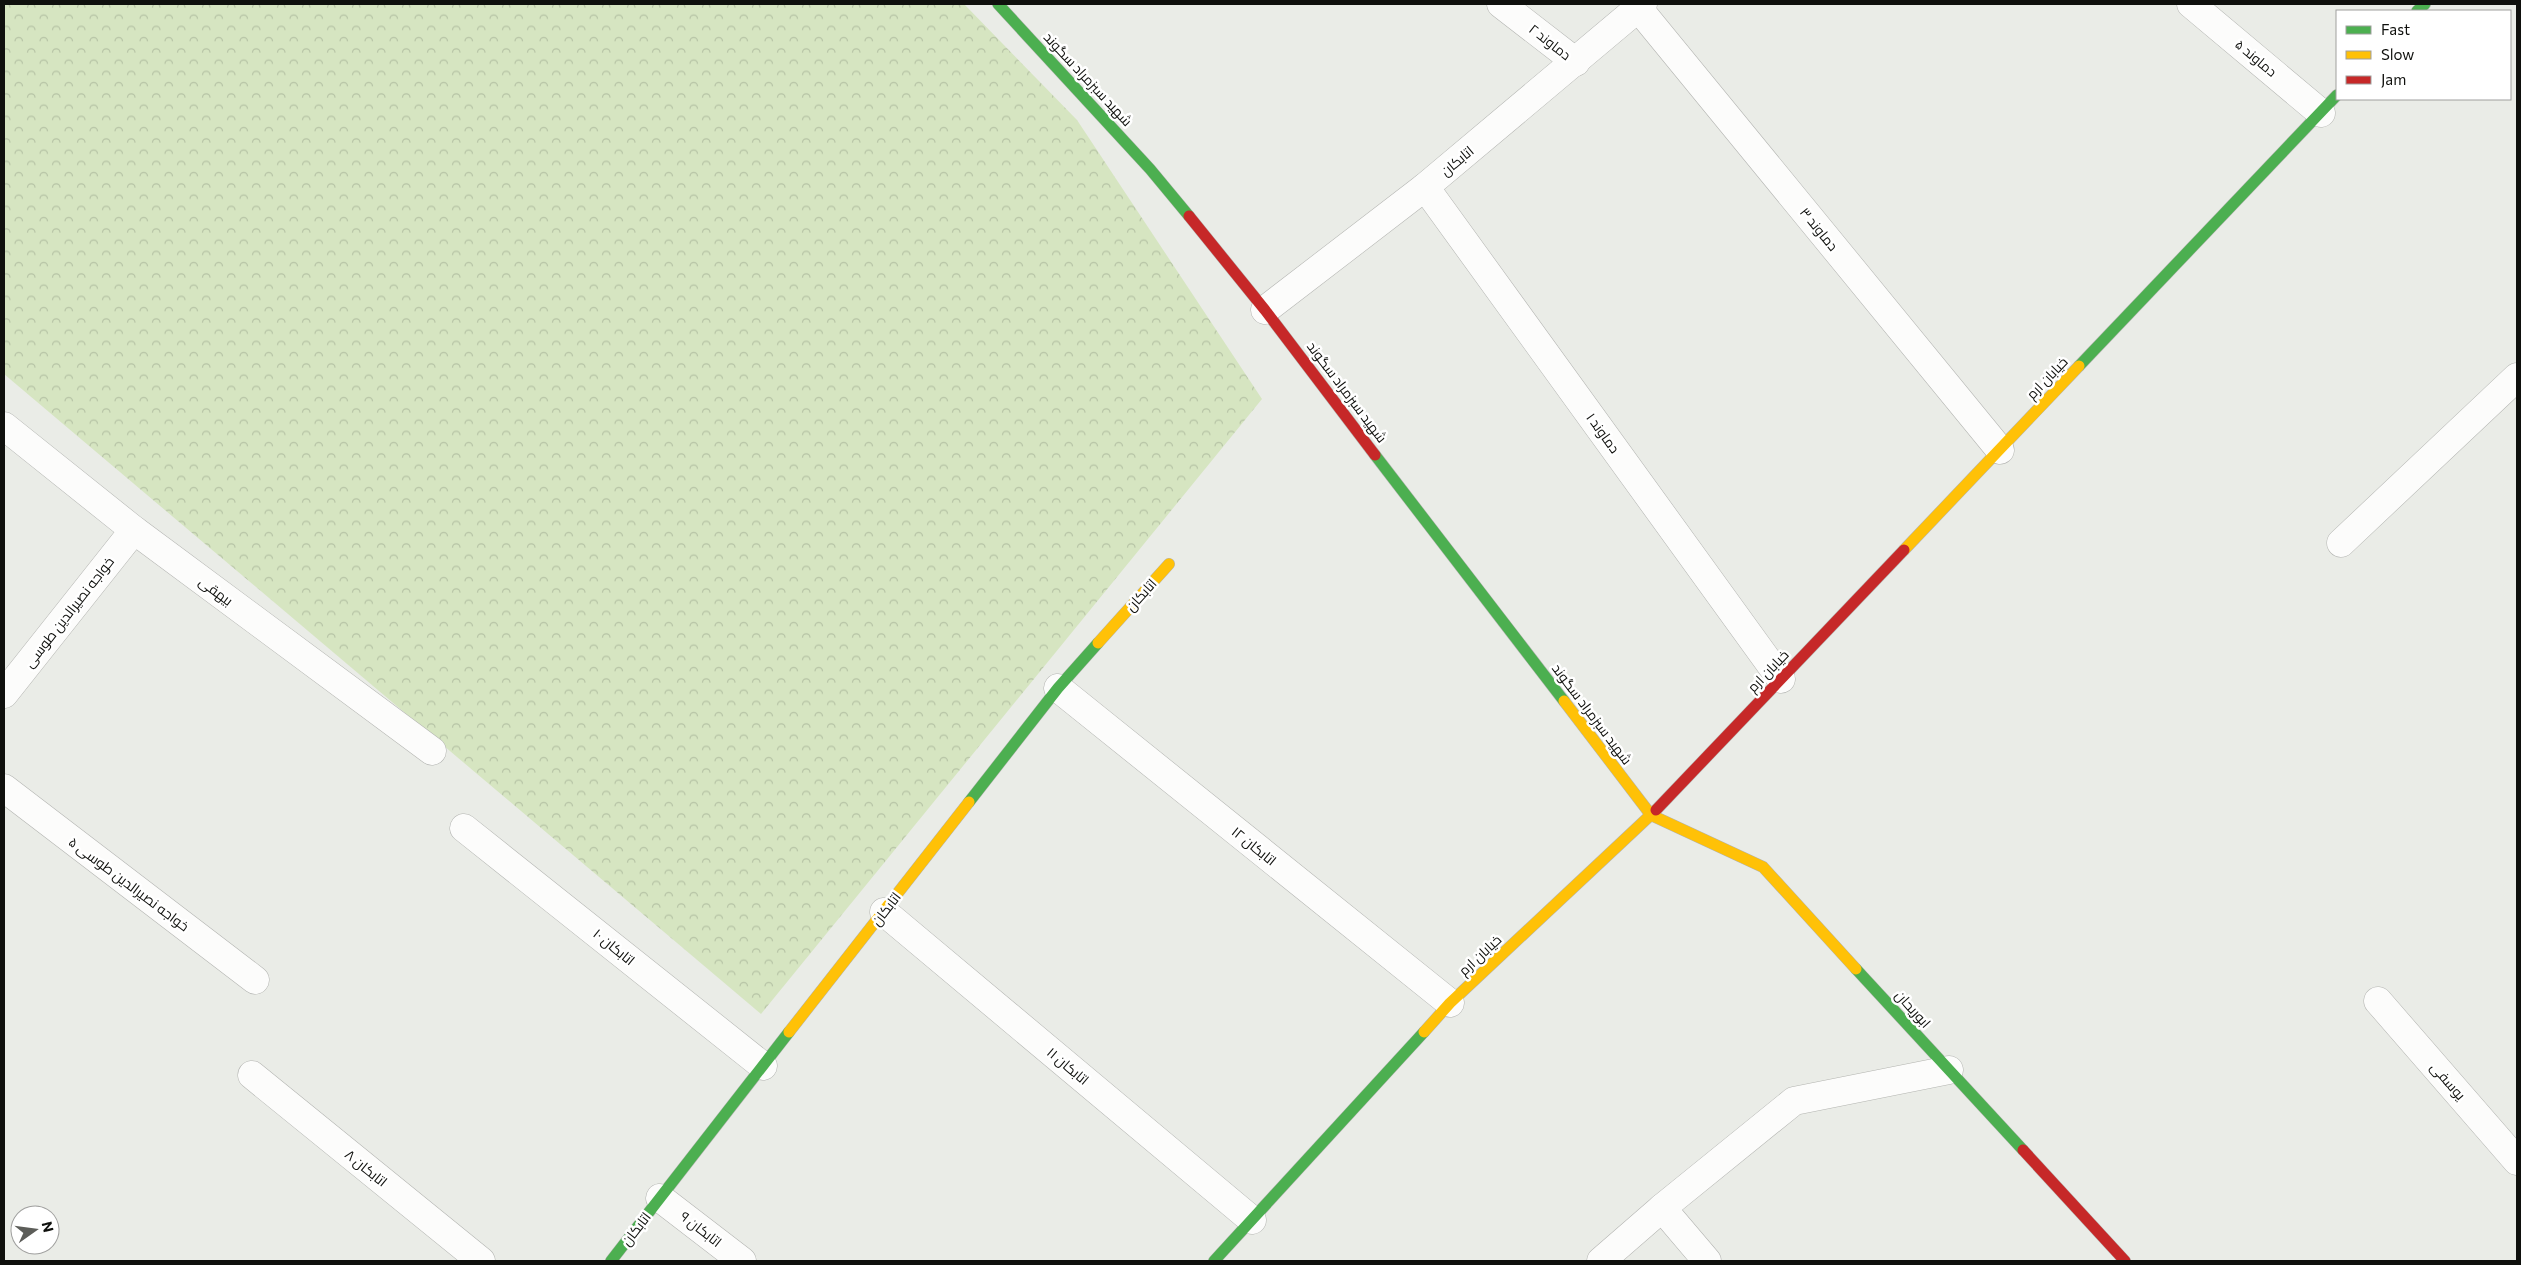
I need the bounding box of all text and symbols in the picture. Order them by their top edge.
legend [2336,10,2511,100]
street label: دماوند ۲ [1526,20,1575,63]
text: Fast [2381,20,2410,38]
street label: شهید سبزمراد سگوند [1040,28,1136,129]
street label: دماوند ۵ [2232,35,2281,80]
text: Slow [2381,45,2414,63]
text: Jam [2381,70,2406,88]
street label: اتابکان [1437,142,1477,179]
street label: دماوند ۳ [1797,204,1842,254]
street label: شهید سبزمراد سگوند [1304,338,1391,446]
street label: خیابان ارم [2022,353,2072,404]
street label: دماوند ۱ [1583,409,1624,456]
street label: خواجه نصیرالدین طوسی [20,553,117,670]
street label: بیهقی [196,572,237,609]
street label: اتابکان [1122,575,1160,614]
street label: خیابان ارم [1743,646,1793,697]
street label: شهید سبزمراد سگوند [1549,660,1636,768]
street label: اتابکان ۱۲ [1229,823,1280,869]
street label: خواجه نصیرالدین طوسی ۵ [66,833,193,934]
street label: اتابکان [867,888,904,929]
street label: اتابکان ۱۰ [590,925,639,968]
street label: خیابان ارم [1455,931,1506,980]
street label: ابوریحان [1892,986,1935,1031]
street label: اتابکان ۱۱ [1044,1043,1093,1088]
street label: یوسفی [2427,1058,2470,1103]
street label: اتابکان ۸ [342,1145,391,1190]
north arrow [10,1205,60,1255]
street label: اتابکان ۹ [677,1207,725,1250]
street label: اتابکان [617,1208,654,1249]
text: N [39,1220,58,1234]

